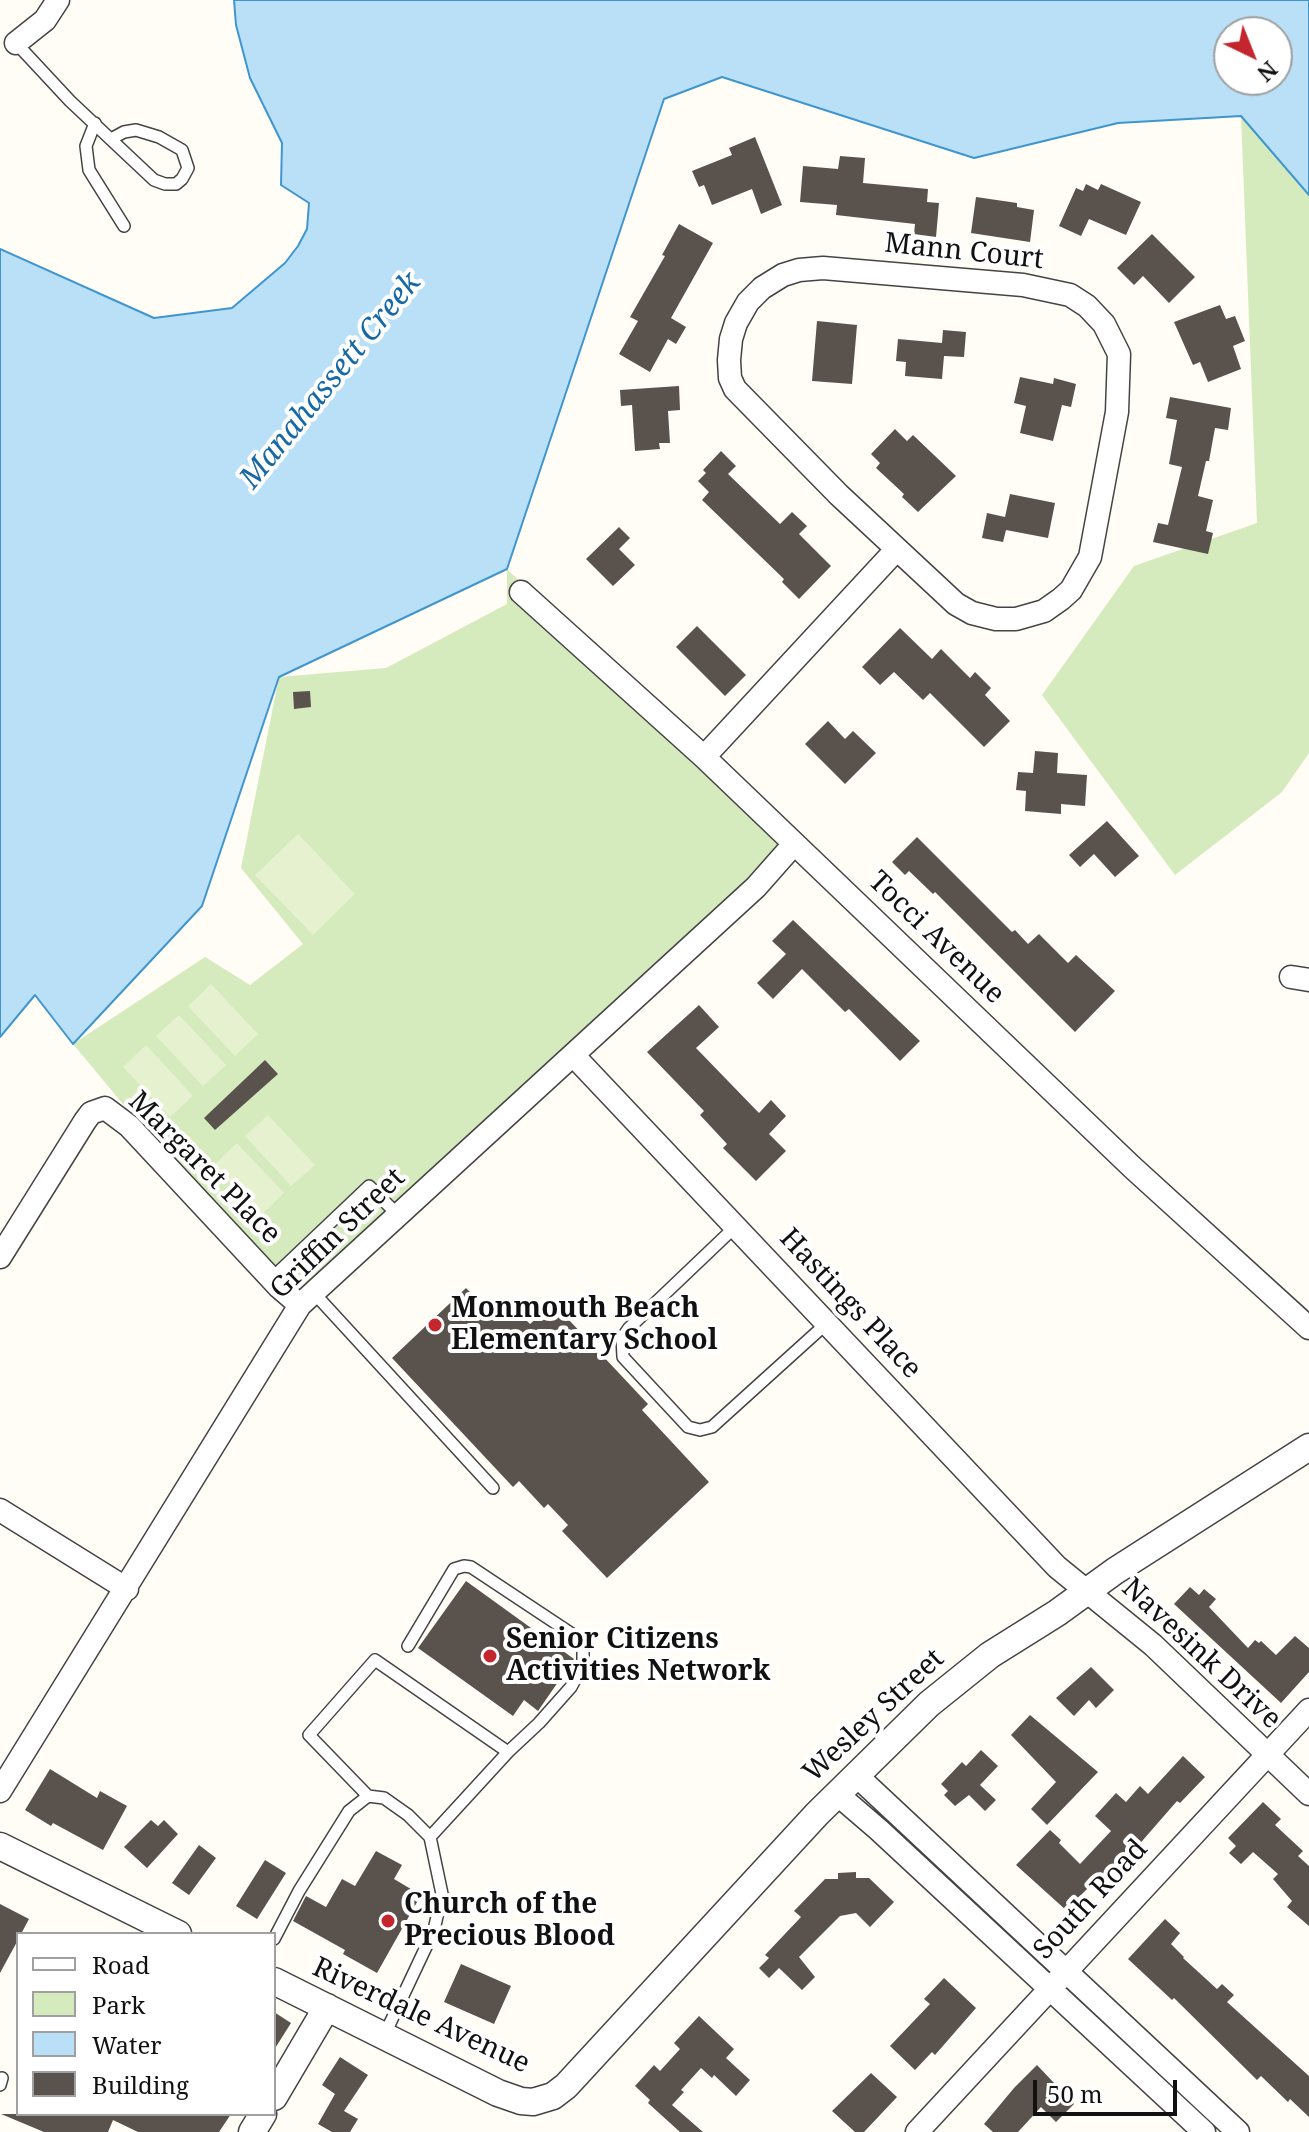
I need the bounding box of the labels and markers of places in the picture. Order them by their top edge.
place label: Monmouth Beach Elementary School [451,1292,718,1358]
marker: Monmouth Beach Elementary School [426,1316,444,1334]
place label: Senior Citizens Activities Network [506,1623,770,1689]
marker: Senior Citizens Activities Network [481,1647,499,1665]
place label: Church of the Precious Blood [404,1888,615,1954]
marker: Church of the Precious Blood [379,1912,397,1930]

